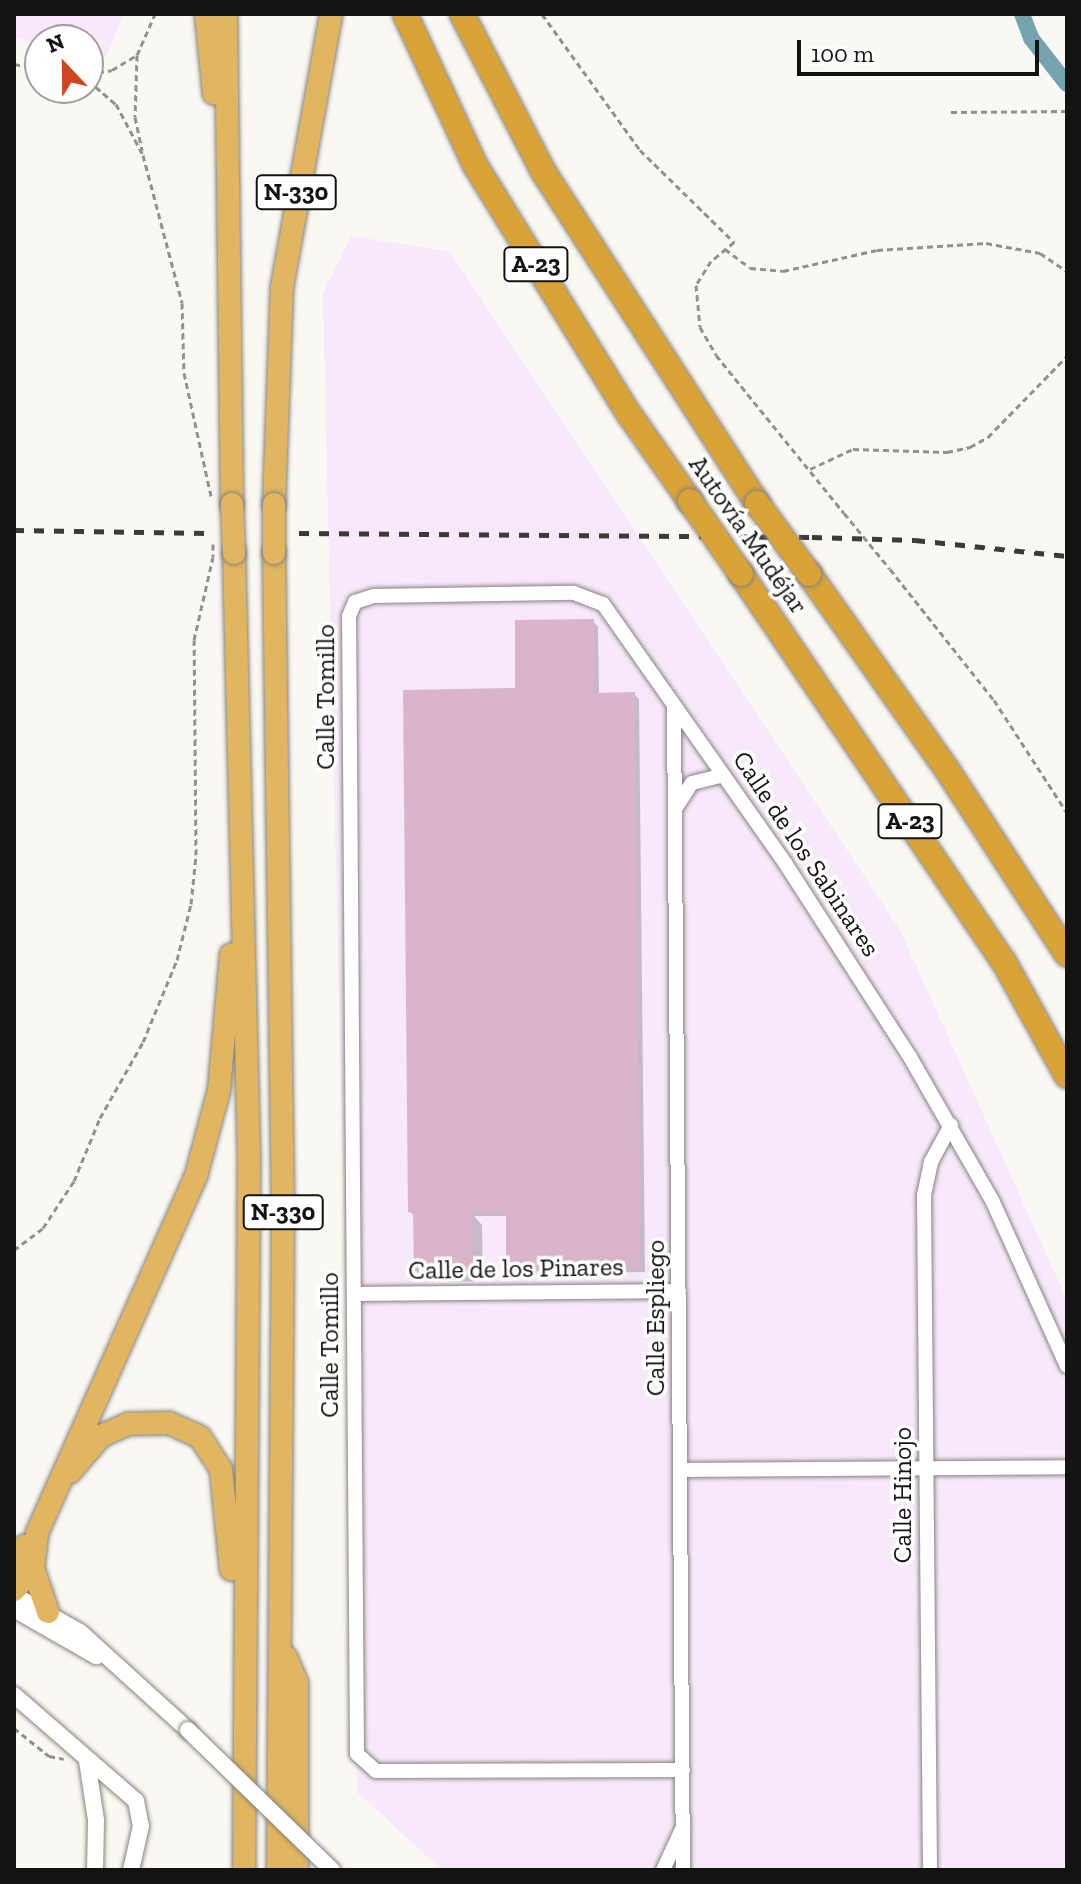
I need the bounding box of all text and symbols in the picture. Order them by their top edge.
north arrow [24,24,104,104]
scale bar [801,24,1043,74]
text: N [43,27,68,59]
text: 100 m [811,39,874,68]
road number: N-330 [254,172,338,212]
road number: A-23 [502,244,570,284]
street label: Autovía Mudéjar [682,450,814,620]
street label: Calle Tomillo [310,624,342,770]
street label: Calle de los Sabinares [726,745,886,963]
road number: A-23 [876,801,944,841]
road number: N-330 [241,1192,325,1232]
street label: Calle Espliego [640,1240,672,1396]
street label: Calle de los Pinares [408,1252,624,1286]
street label: Calle Tomillo [314,1272,346,1418]
street label: Calle Hinojo [887,1427,919,1563]

